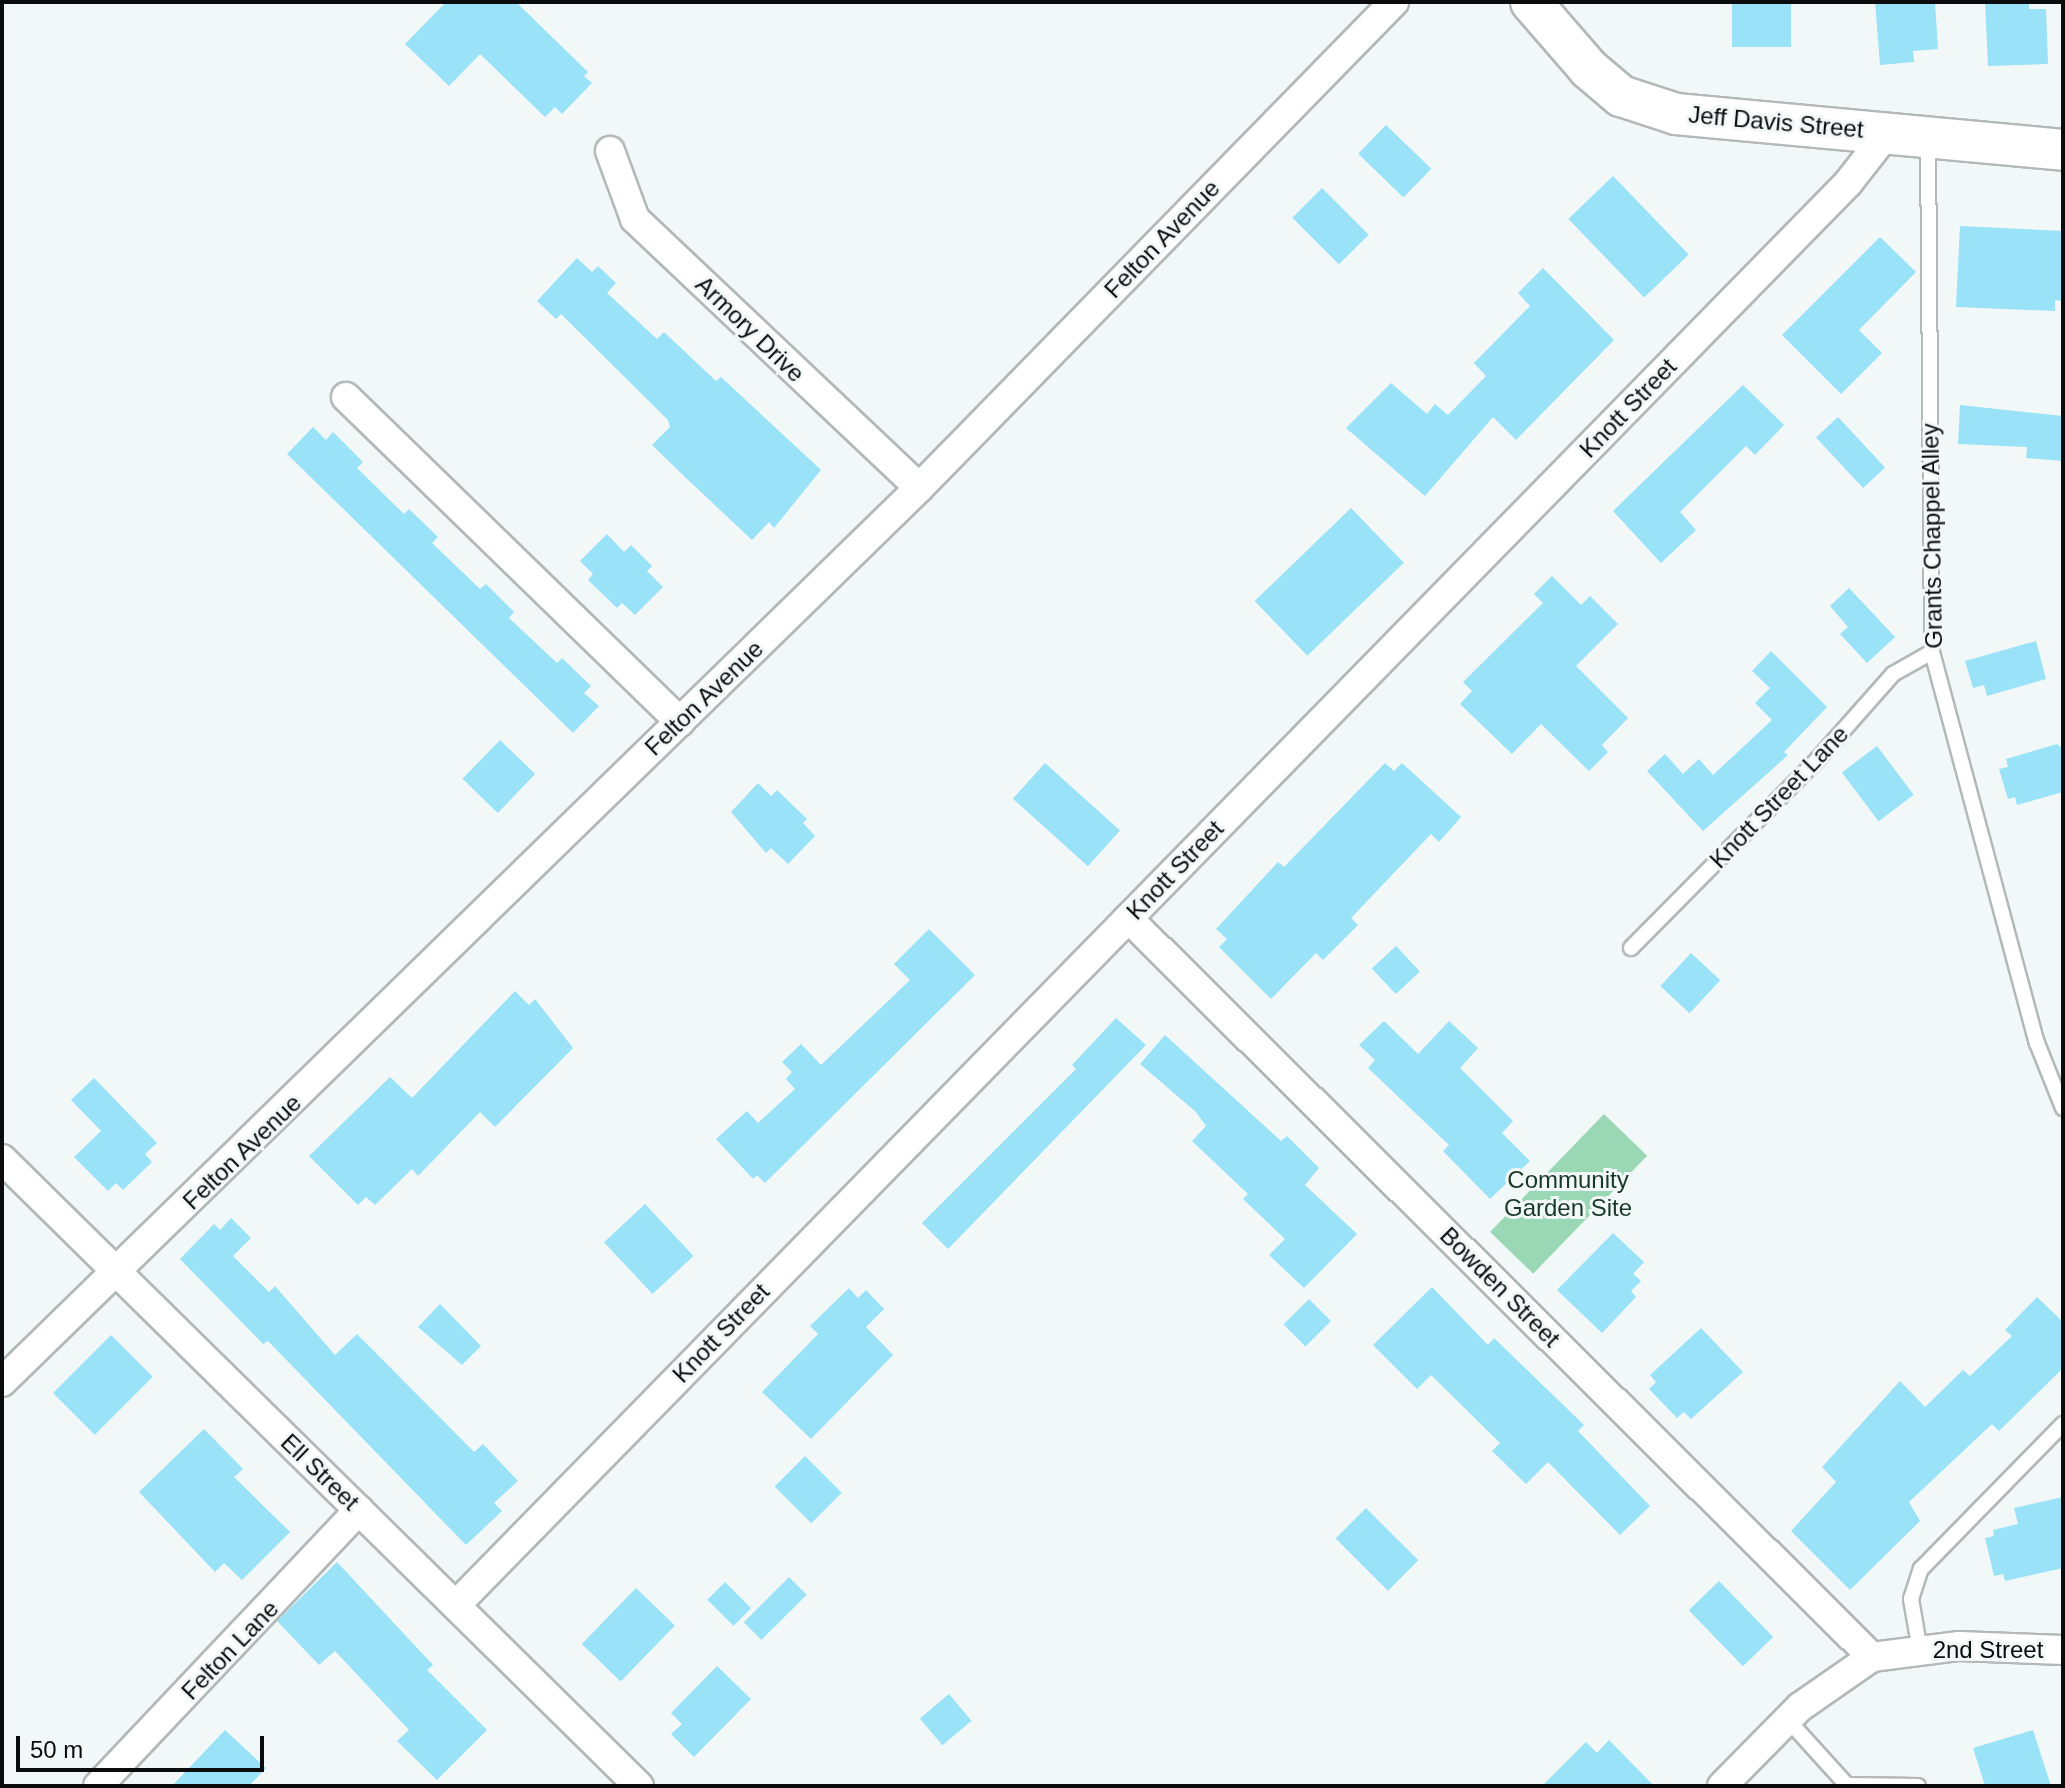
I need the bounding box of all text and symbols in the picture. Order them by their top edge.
street label: Jeff Davis Street [1687,100,1865,144]
street label: Felton Avenue [1098,173,1226,305]
street label: Armory Drive [690,270,810,388]
street label: Knott Street [1574,352,1682,464]
street label: Grants Chappel Alley [1916,422,1948,650]
street label: Felton Avenue [638,634,770,762]
street label: Knott Street Lane [1704,720,1854,874]
street label: Knott Street [1121,814,1229,926]
street label: Felton Avenue [176,1088,308,1216]
park label: Community Garden Site [1504,1166,1632,1222]
street label: Bowden Street [1434,1221,1566,1353]
street label: Knott Street [667,1277,775,1389]
street label: Ell Street [275,1428,365,1516]
street label: Felton Lane [176,1594,284,1706]
street label: 2nd Street [1933,1636,2043,1664]
scale bar [20,1720,268,1770]
text: 50 m [30,1736,83,1763]

